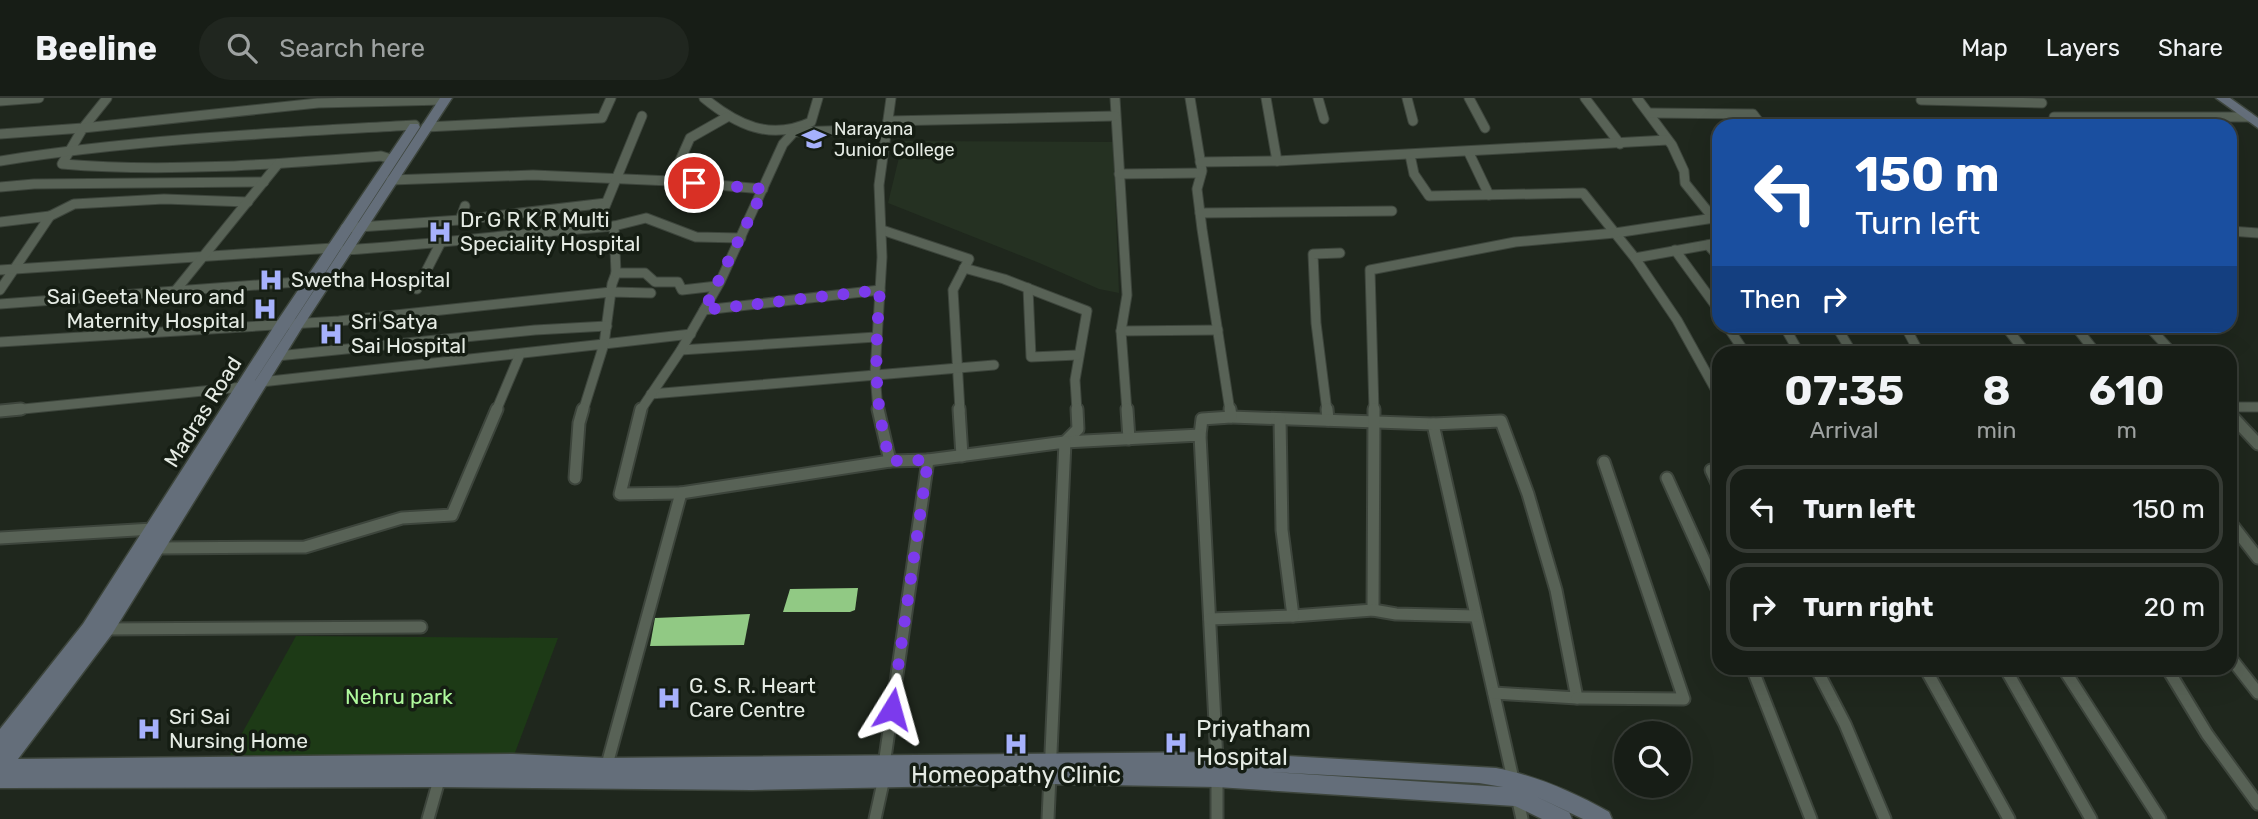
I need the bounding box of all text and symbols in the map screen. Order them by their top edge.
search box [199,17,689,80]
text: Beeline [35,29,157,68]
icon: search [223,29,261,67]
text: Search here [279,33,425,64]
text: Map [1961,34,2008,62]
text: Layers [2046,34,2120,62]
text: Share [2158,34,2223,62]
place label: Narayana Junior College [834,118,955,161]
school or university icon: Narayana Junior College [800,125,828,153]
text: 150 m [1855,145,2000,203]
icon: left [1740,147,1831,238]
pin [664,153,724,213]
icon: arrive [675,164,713,202]
text: Turn left [1855,204,1980,242]
place label: Dr G R K R Multi Speciality Hospital [460,207,640,256]
hospital icon: Dr G R K R Multi Speciality Hospital [426,218,454,246]
hospital icon: Swetha Hospital [257,266,285,294]
place label: Swetha Hospital [291,267,450,292]
icon: right [1815,280,1853,318]
place label: Sai Geeta Neuro and Maternity Hospital [47,284,245,333]
text: Then [1740,284,1801,315]
hospital icon: Sai Geeta Neuro and Maternity Hospital [251,295,279,323]
place label: Sri Satya Sai Hospital [351,309,466,358]
hospital icon: Sri Satya Sai Hospital [317,320,345,348]
street label: Madras Road [159,352,247,472]
text: 07:35 [1784,366,1904,416]
text: 8 [1982,366,2011,416]
text: 610 [2089,366,2165,416]
text: Arrival [1810,416,1879,444]
text: min [1976,416,2016,444]
text: m [2116,416,2137,444]
icon: left [1744,490,1782,528]
text: Turn left [1803,494,1915,525]
text: 150 m [2132,494,2205,525]
icon: right [1744,588,1782,626]
text: Turn right [1803,592,1933,623]
text: 20 m [2144,592,2205,623]
position arrow [855,672,929,746]
place label: G. S. R. Heart Care Centre [689,673,816,722]
park label: Nehru park [345,684,453,709]
hospital icon: G. S. R. Heart Care Centre [655,684,683,712]
place label: Sri Sai Nursing Home [169,704,308,753]
hospital icon: Sri Sai Nursing Home [135,715,163,743]
place label: Priyatham Hospital [1196,715,1311,771]
map controls [1614,721,1691,798]
button: search [1614,721,1691,798]
hospital icon: Priyatham Hospital [1162,729,1190,757]
hospital icon: Homeopathy Clinic [1002,730,1030,758]
place label: Homeopathy Clinic [911,761,1121,789]

